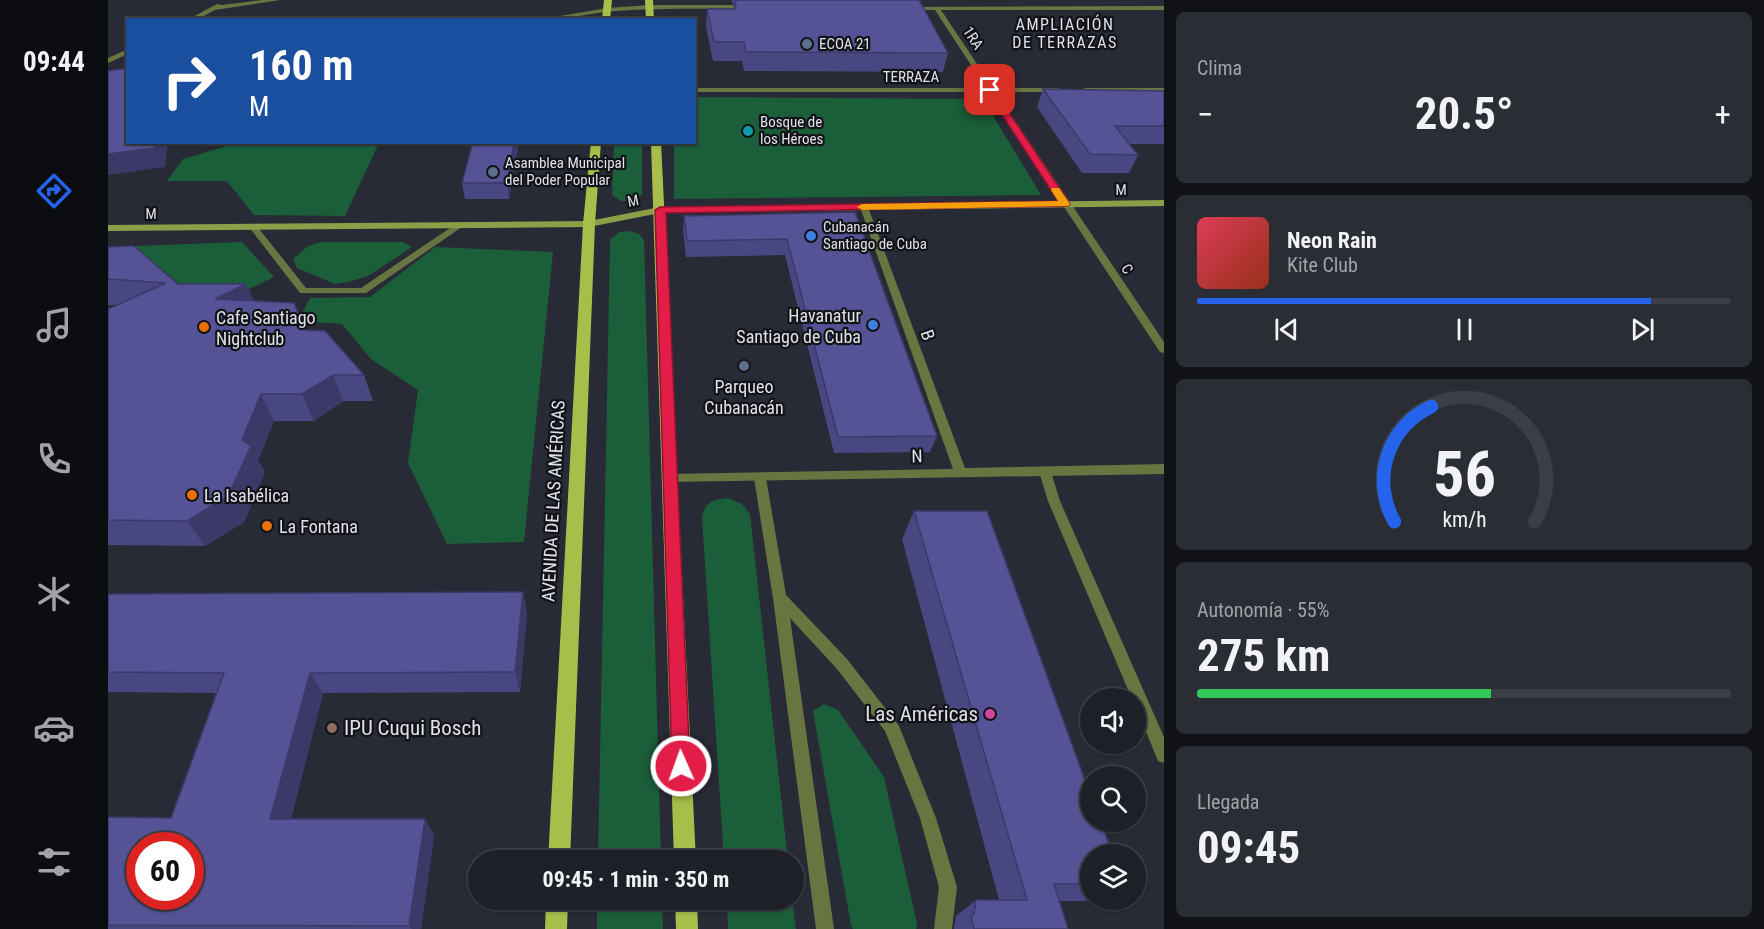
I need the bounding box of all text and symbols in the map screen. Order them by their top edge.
district label: AMPLIACIÓN DE TERRAZAS [1012,14,1118,52]
street label: 1RA [959,23,987,53]
place label: ECOA 21 [819,35,871,53]
marker: ECOA 21 [800,37,814,51]
text: 160 m [249,41,354,90]
icon: right [150,42,228,120]
text: 09:44 [23,46,85,78]
text: Clima [1197,56,1242,80]
pin [964,64,1015,115]
street label: TERRAZA [883,68,940,86]
icon: arrive [973,73,1006,106]
text: 20.5° [1415,87,1513,140]
text: M [249,91,269,123]
text: − [1197,95,1214,134]
text: + [1715,95,1731,134]
place label: Bosque de los Héroes [760,113,824,148]
marker: Bosque de los Héroes [741,124,755,138]
place label: Asamblea Municipal del Poder Popular [505,154,625,189]
marker: Asamblea Municipal del Poder Popular [486,165,500,179]
icon: directions [33,170,75,212]
street label: M [1115,181,1127,199]
street label: M [626,191,640,211]
street label: M [145,205,157,223]
place label: Cubanacán Santiago de Cuba [823,218,927,253]
text: Neon Rain [1287,228,1377,253]
marker: Cubanacán Santiago de Cuba [804,229,818,243]
text: Kite Club [1287,253,1358,277]
street label: C [1117,260,1137,278]
icon: music [33,304,75,346]
place label: Havanatur Santiago de Cuba [736,305,862,347]
place label: Cafe Santiago Nightclub [216,307,316,349]
icon: previous [1270,313,1303,346]
icon: pause [1448,313,1481,346]
icon: next [1626,313,1659,346]
marker: Havanatur Santiago de Cuba [866,318,880,332]
marker: Cafe Santiago Nightclub [197,320,211,334]
street label: B [916,327,940,343]
marker: Parqueo Cubanacán [737,359,751,373]
place label: Parqueo Cubanacán [704,376,784,418]
street label: AVENIDA DE LAS AMÉRICAS [537,400,569,602]
icon: phone [33,438,75,480]
text: 56 [1432,438,1496,511]
street label: N [911,445,923,467]
place label: La Isabélica [204,485,289,506]
marker: La Isabélica [185,488,199,502]
text: km/h [1442,507,1486,532]
place label: La Fontana [279,516,358,537]
marker: La Fontana [260,519,274,533]
icon: climate [33,573,75,615]
text: Autonomía · 55% [1197,598,1329,622]
text: 275 km [1197,629,1330,682]
map controls [1080,688,1146,910]
button: sound [1080,688,1146,754]
place label: Las Américas [865,702,978,726]
icon: car [33,707,75,749]
marker: Las Américas [983,707,997,721]
place label: IPU Cuqui Bosch [344,716,481,740]
marker: IPU Cuqui Bosch [325,721,339,735]
position arrow [649,734,713,798]
button: search [1080,766,1146,832]
text: Llegada [1197,790,1259,814]
text: 09:45 [1197,821,1300,874]
speed limit sign: 60 [126,832,204,910]
icon: filters [33,841,75,883]
button: layers [1080,844,1146,910]
text: 09:45 · 1 min · 350 m [543,867,729,892]

